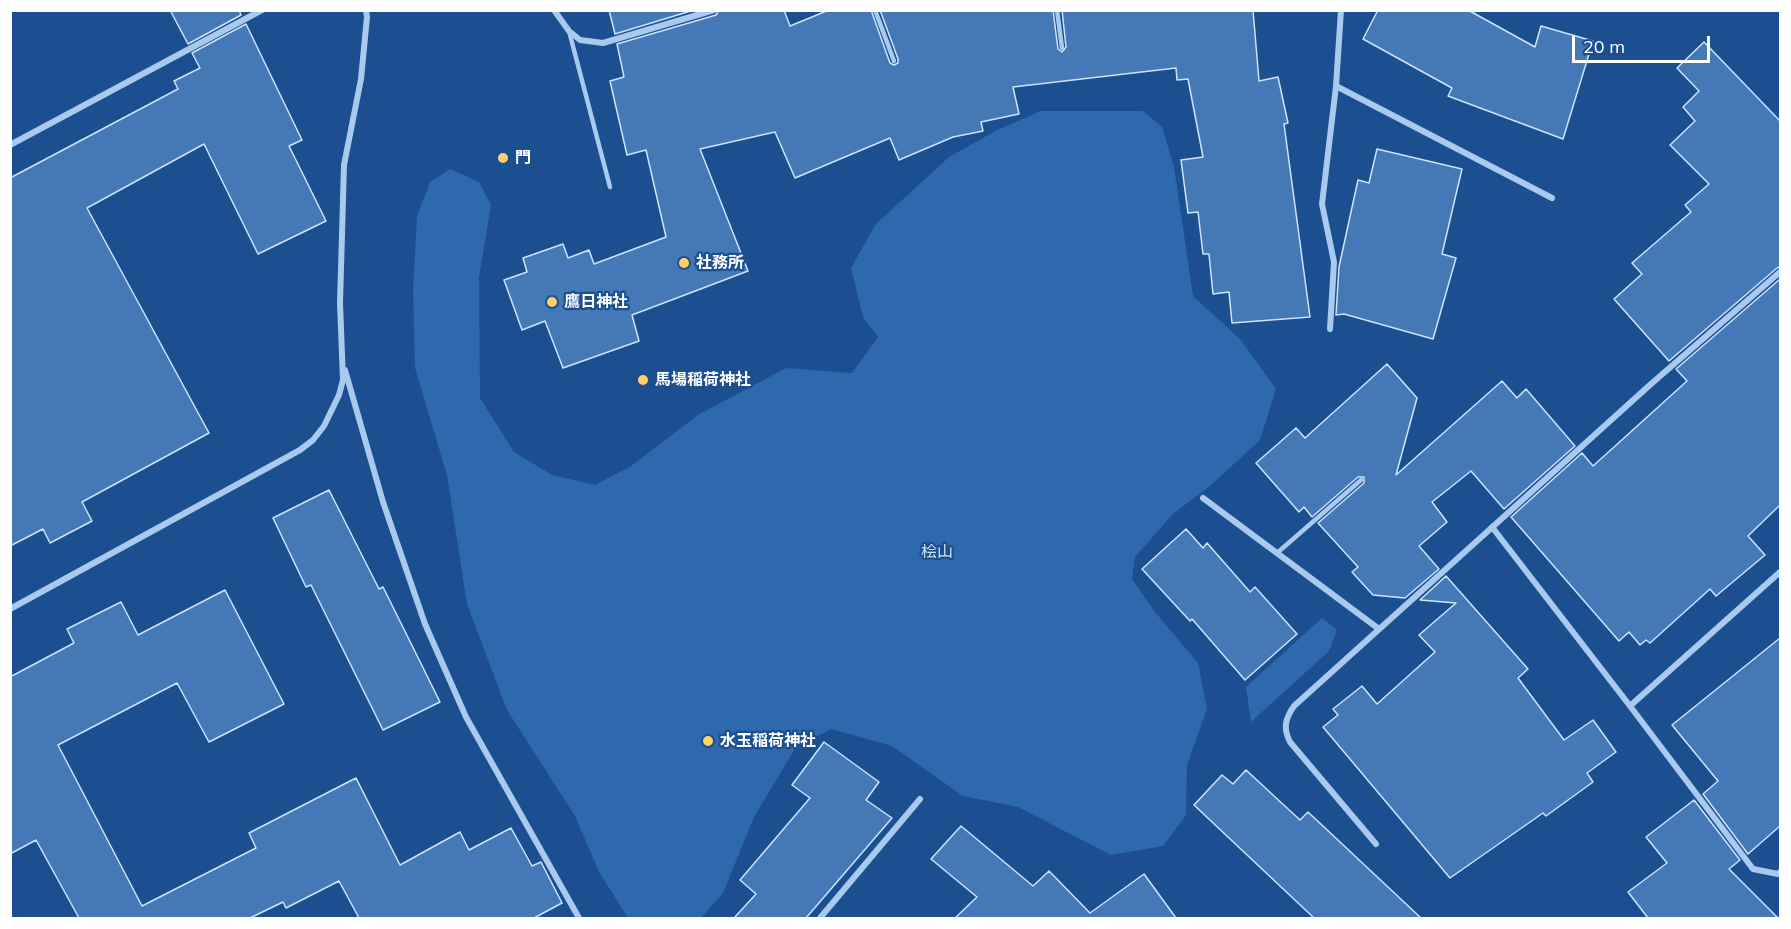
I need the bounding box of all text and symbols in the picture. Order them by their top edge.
scale bar [1575,24,1713,62]
text: 20 m [1583,35,1625,58]
place label: 門 [515,148,531,168]
marker: 門 [496,151,510,165]
place label: 社務所 [696,253,744,273]
marker: 社務所 [677,256,691,270]
place label: 鷹日神社 [564,292,628,312]
marker: 鷹日神社 [545,295,559,309]
place label: 馬場稲荷神社 [655,370,751,390]
marker: 馬場稲荷神社 [636,373,650,387]
park label: 桧山 [921,542,953,562]
place label: 水玉稲荷神社 [720,731,816,751]
marker: 水玉稲荷神社 [701,734,715,748]

